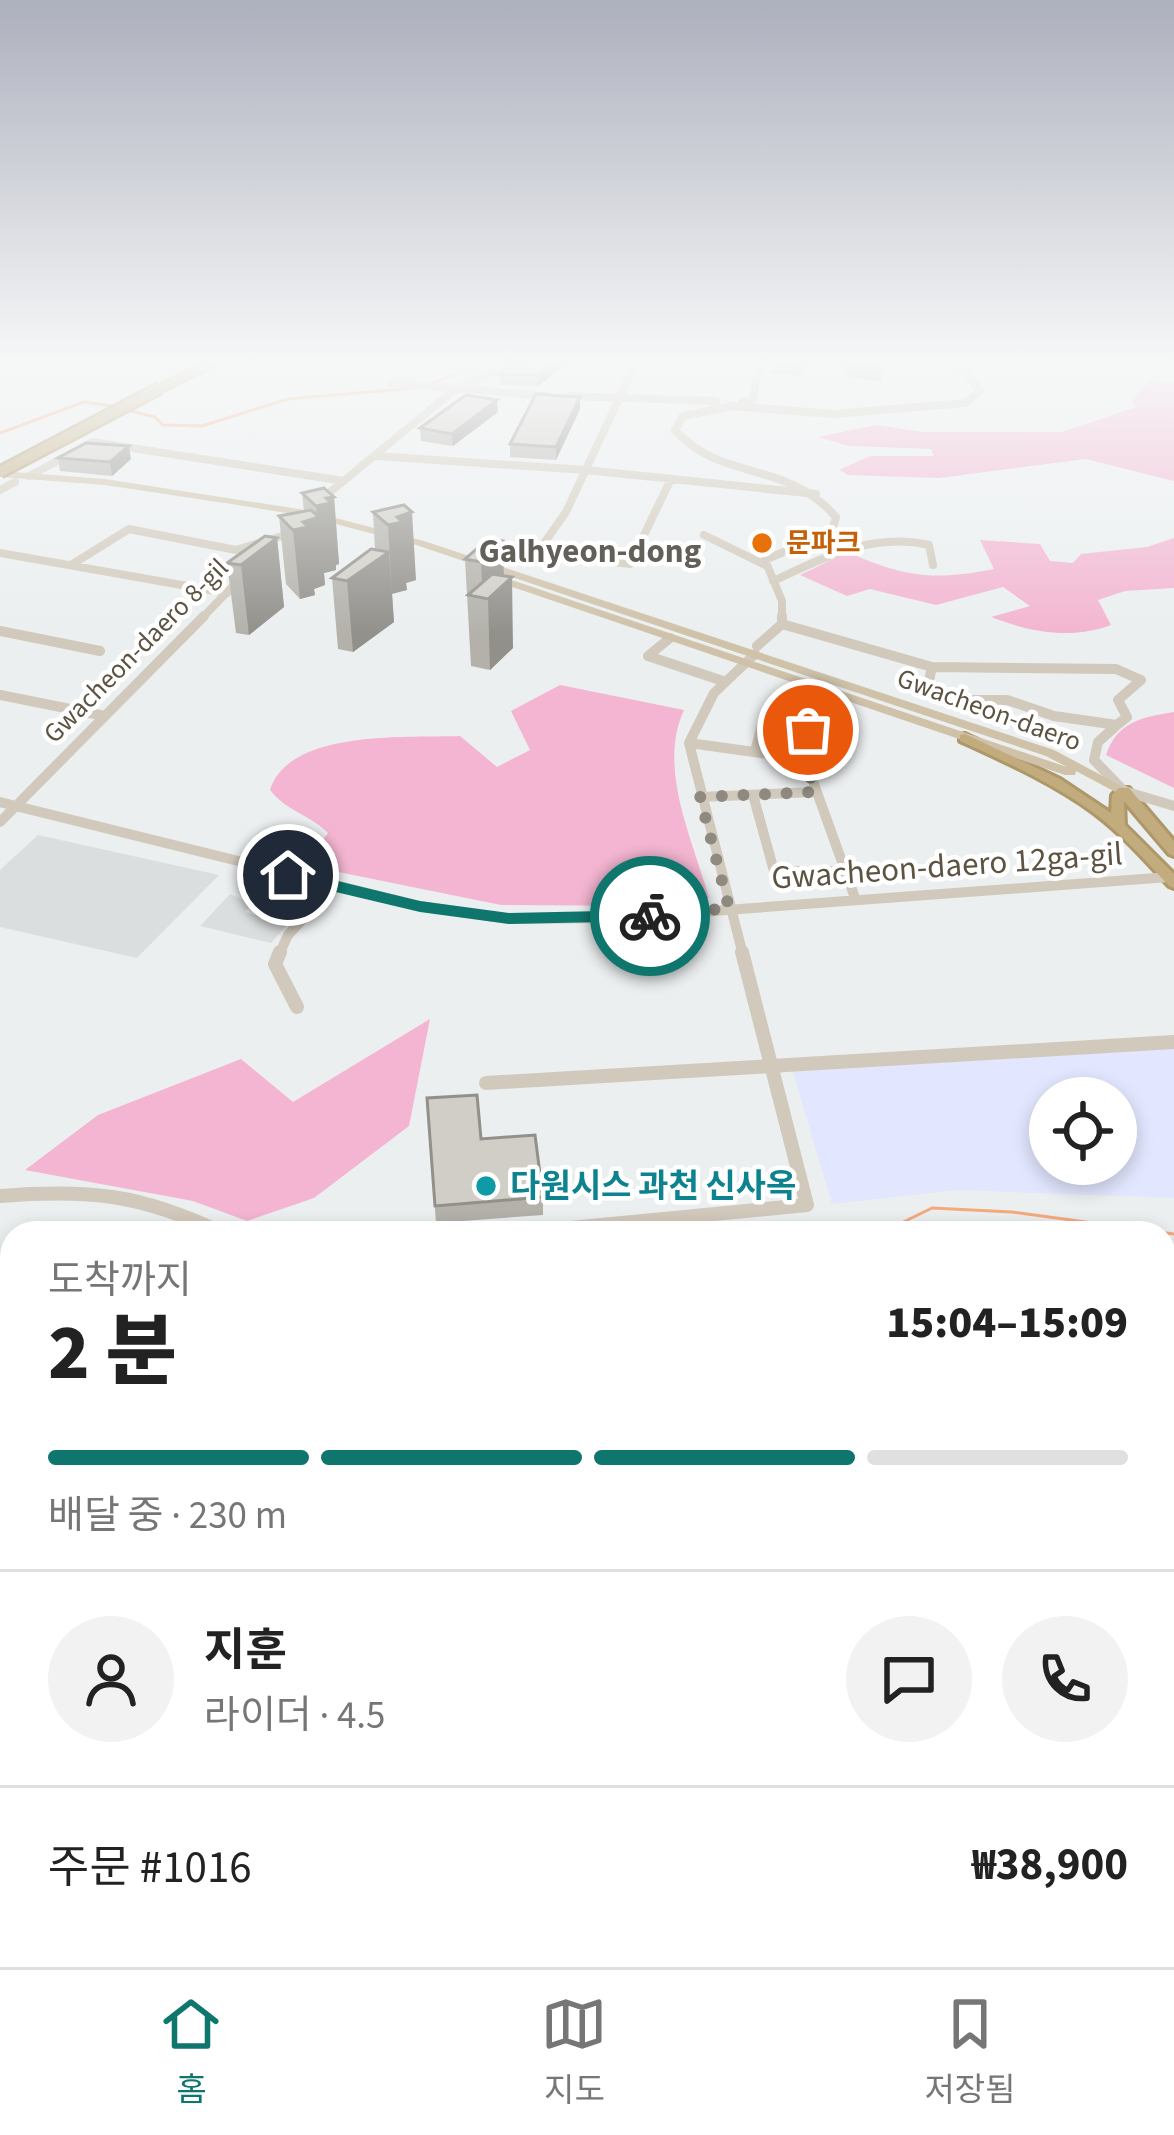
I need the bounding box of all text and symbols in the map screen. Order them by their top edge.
place label: 문파크 [786,524,861,563]
district label: Galhyeon-dong [479,528,702,575]
marker: 문파크 [749,530,775,556]
street label: Gwacheon-daero 8-gil [35,550,237,752]
street label: Gwacheon-daero [891,659,1087,761]
pin [757,679,859,781]
icon: bag [775,697,841,763]
pin [237,824,339,926]
street label: Gwacheon-daero 12ga-gil [770,830,1124,902]
icon: home [255,842,321,908]
courier [590,856,710,976]
icon: bike [617,883,683,949]
map controls [1029,1077,1137,1185]
button: locate [1029,1077,1137,1185]
place label: 다원시스 과천 신사옥 [510,1163,796,1210]
marker: 다원시스 과천 신사옥 [473,1173,499,1199]
text: 도착까지 [48,1253,192,1309]
text: 15:04–15:09 [886,1291,1128,1355]
text: 2 분 [48,1298,177,1409]
text: 배달 중 · 230 m [48,1488,287,1544]
button: person [48,1616,174,1742]
button: chat [846,1616,972,1742]
button: phone [1002,1616,1128,1742]
text: 지훈 [204,1619,287,1683]
text: 라이더 · 4.5 [204,1688,385,1744]
text: ₩38,900 [972,1833,1128,1897]
text: 주문 #1016 [48,1836,252,1900]
tab: 홈 [158,1991,224,2114]
tab: 지도 [541,1991,607,2114]
tab: 저장됨 [924,1991,1016,2114]

